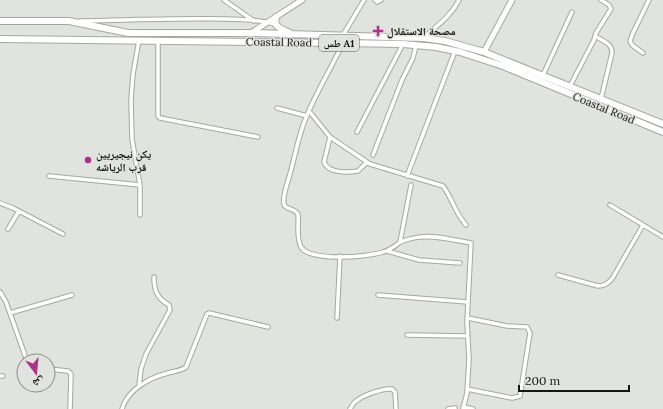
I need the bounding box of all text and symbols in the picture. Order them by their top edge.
place label: مصحة الاستقلال [387,24,456,39]
marker: مصحة الاستقلال [372,25,384,37]
street label: Coastal Road [246,34,313,50]
road number: طس A1 [319,35,359,51]
street label: Coastal Road [571,89,638,127]
place label: يكن نيجيريين قرب الرياشه [96,147,151,174]
marker: يكن نيجيريين قرب الرياشه [83,155,93,165]
north arrow [16,353,56,393]
scale bar [519,367,629,393]
text: ش [31,373,46,391]
text: 200 m [525,373,561,388]

